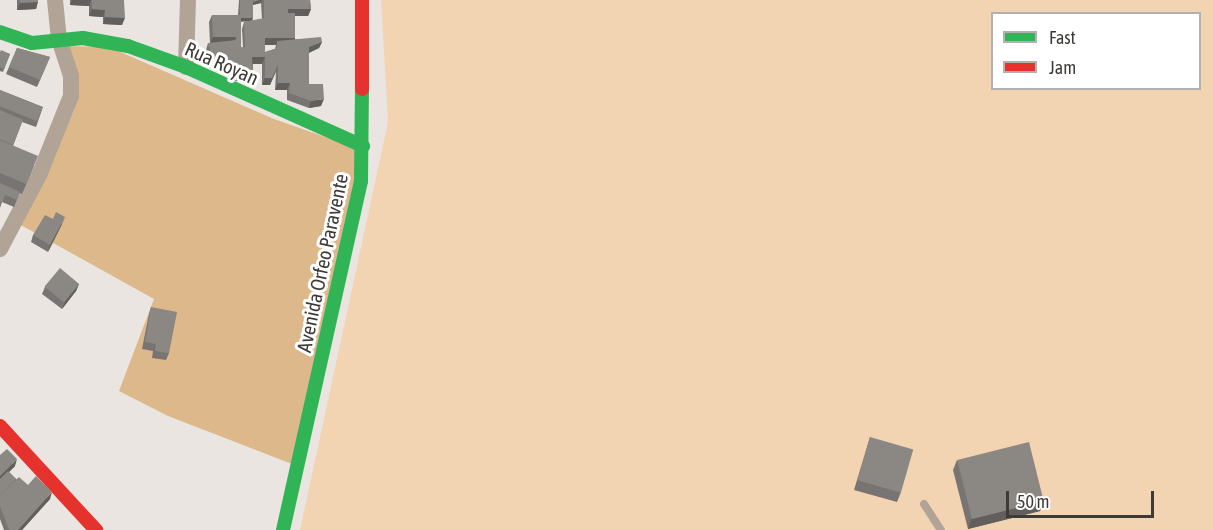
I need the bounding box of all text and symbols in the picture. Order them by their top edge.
legend [991,12,1201,90]
text: Fast [1049,27,1076,48]
street label: Rua Royan [182,36,262,90]
text: Jam [1049,57,1076,78]
street label: Avenida Orfeo Paravente [291,172,353,354]
scale bar [1009,479,1158,517]
text: 50 m [1017,491,1049,512]

